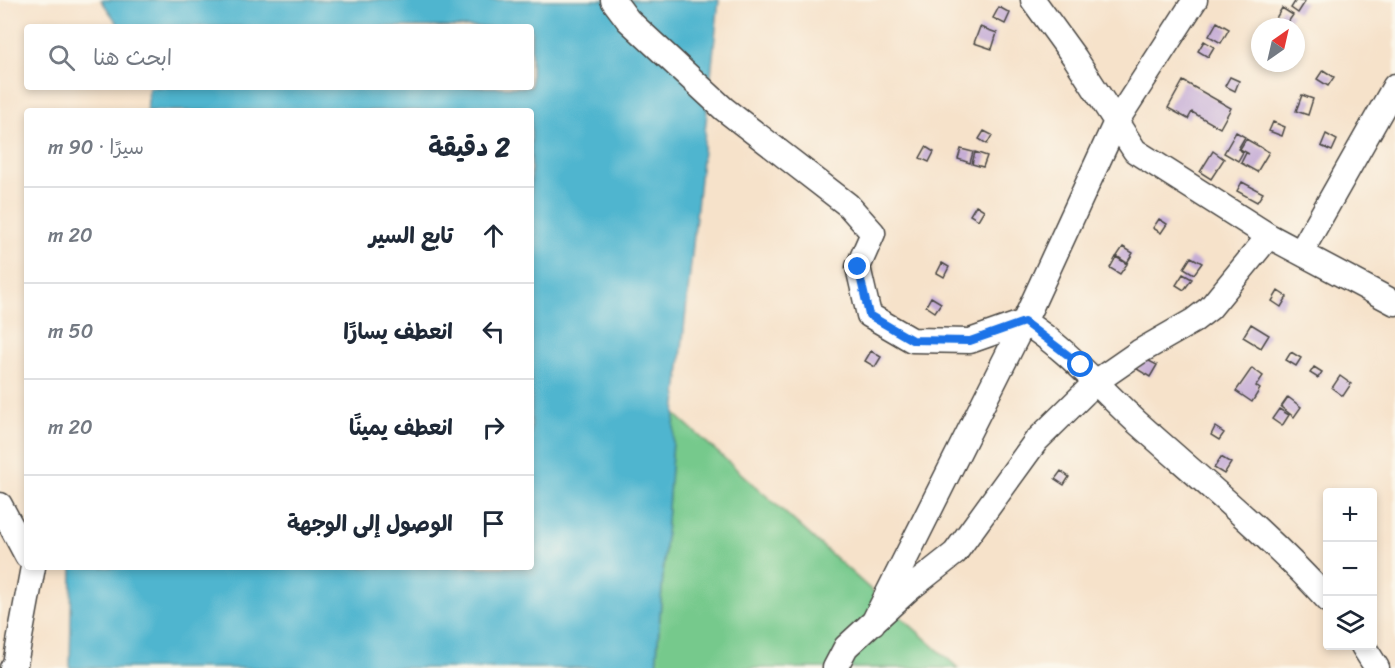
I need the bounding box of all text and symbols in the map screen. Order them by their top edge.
north arrow [1251,18,1305,72]
search box [24,24,534,90]
text: ابحث هنا [93,38,172,77]
icon: search [45,41,78,74]
text: 2 دقيقة [428,124,510,170]
text: سيرًا · 90 m [48,130,144,165]
text: تابع السير [369,216,453,255]
text: 20 m [48,218,93,253]
icon: ahead [477,219,510,252]
route end [844,253,870,279]
text: انعطف يسارًا [343,312,453,351]
text: 50 m [48,314,93,349]
icon: left [477,315,510,348]
route start [1067,351,1093,377]
text: انعطف يمينًا [349,408,453,447]
text: 20 m [48,410,93,445]
icon: right [477,411,510,444]
map controls [1323,488,1377,650]
button: + [1323,488,1377,542]
text: الوصول إلى الوجهة [287,504,453,543]
icon: arrive [477,507,510,540]
button: − [1323,542,1377,596]
button: layers [1323,596,1377,650]

